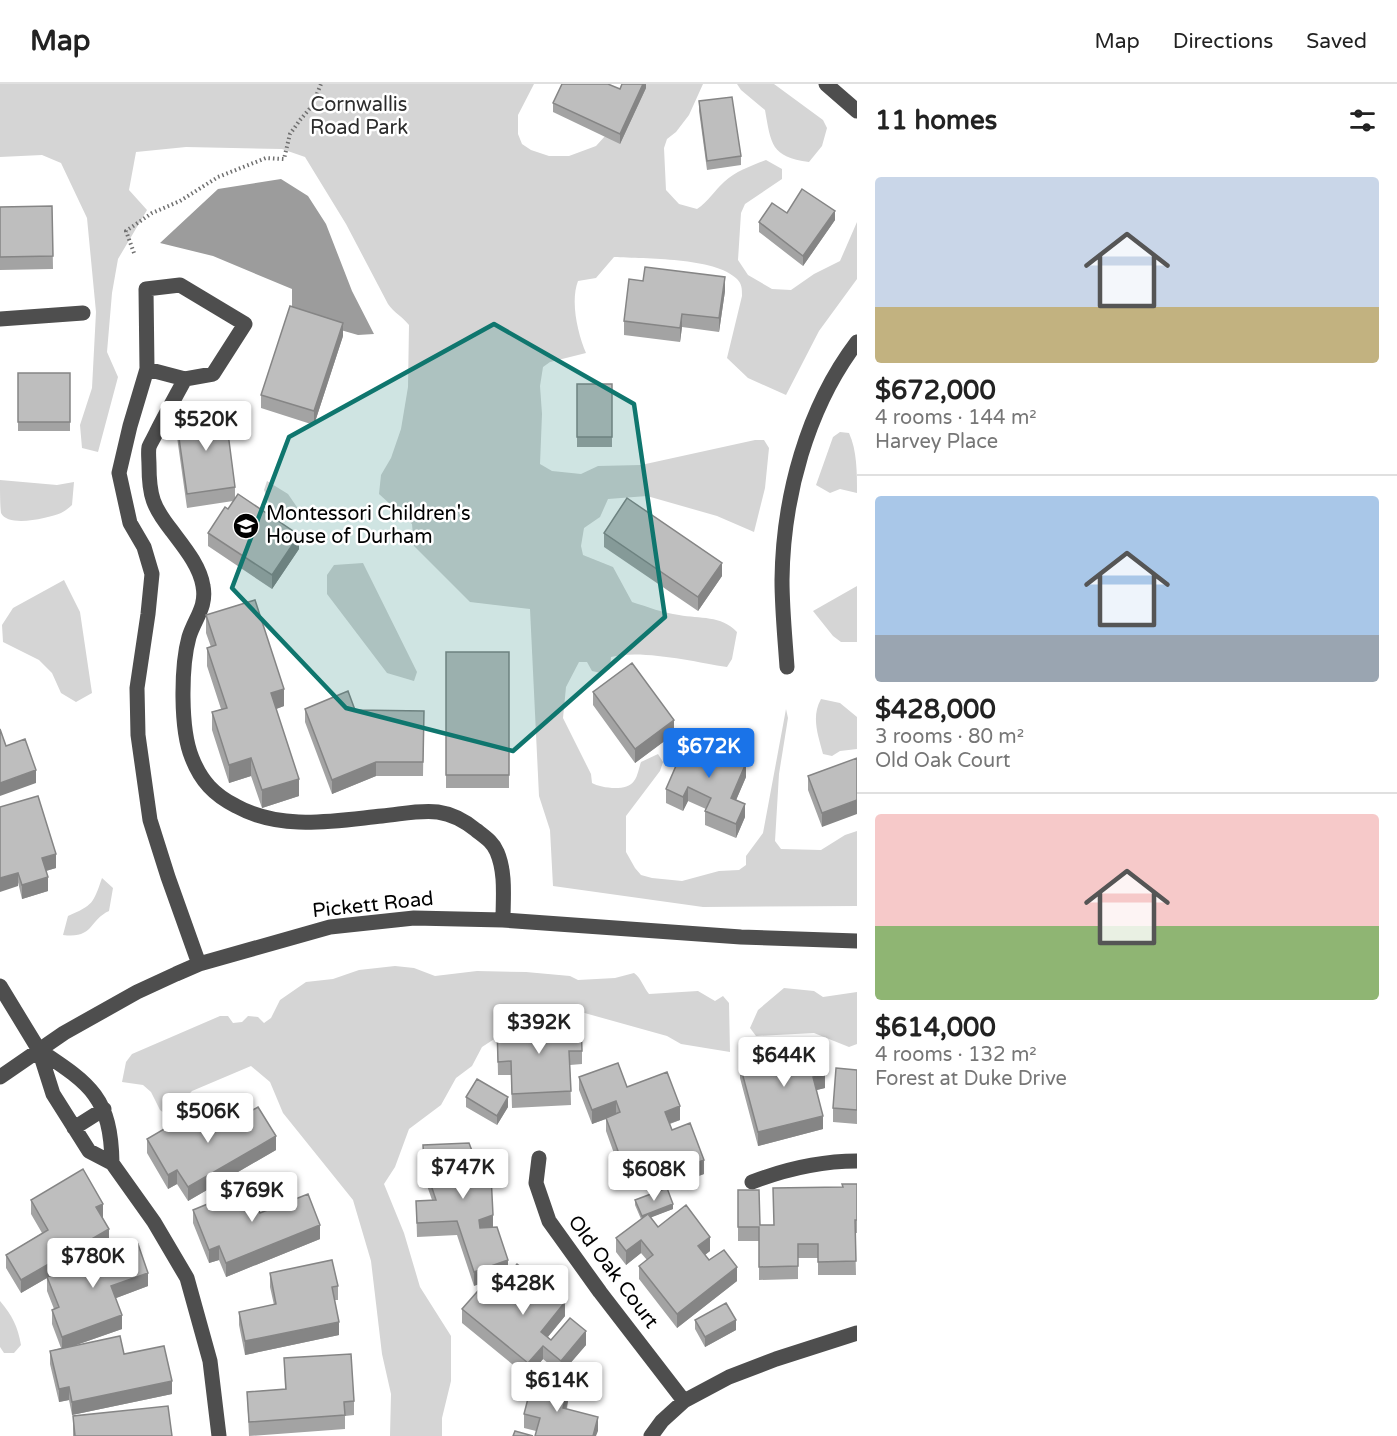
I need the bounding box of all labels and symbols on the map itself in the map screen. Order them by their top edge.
park label: Cornwallis Road Park [310,93,408,140]
pin: $520K [164,401,248,452]
place label: Montessori Children's House of Durham [266,502,471,549]
school or university icon: Montessori Children's House of Durham [231,511,261,541]
pin: $672K [667,728,751,779]
street label: Pickett Road [311,887,435,923]
pin: $392K [497,1004,581,1055]
pin: $644K [742,1037,826,1088]
pin: $506K [166,1093,250,1144]
pin: $747K [421,1149,505,1200]
pin: $608K [612,1151,696,1202]
pin: $769K [210,1172,294,1223]
street label: Old Oak Court [563,1211,664,1334]
pin: $780K [51,1238,135,1289]
pin: $428K [481,1265,565,1316]
pin: $614K [515,1362,599,1413]

